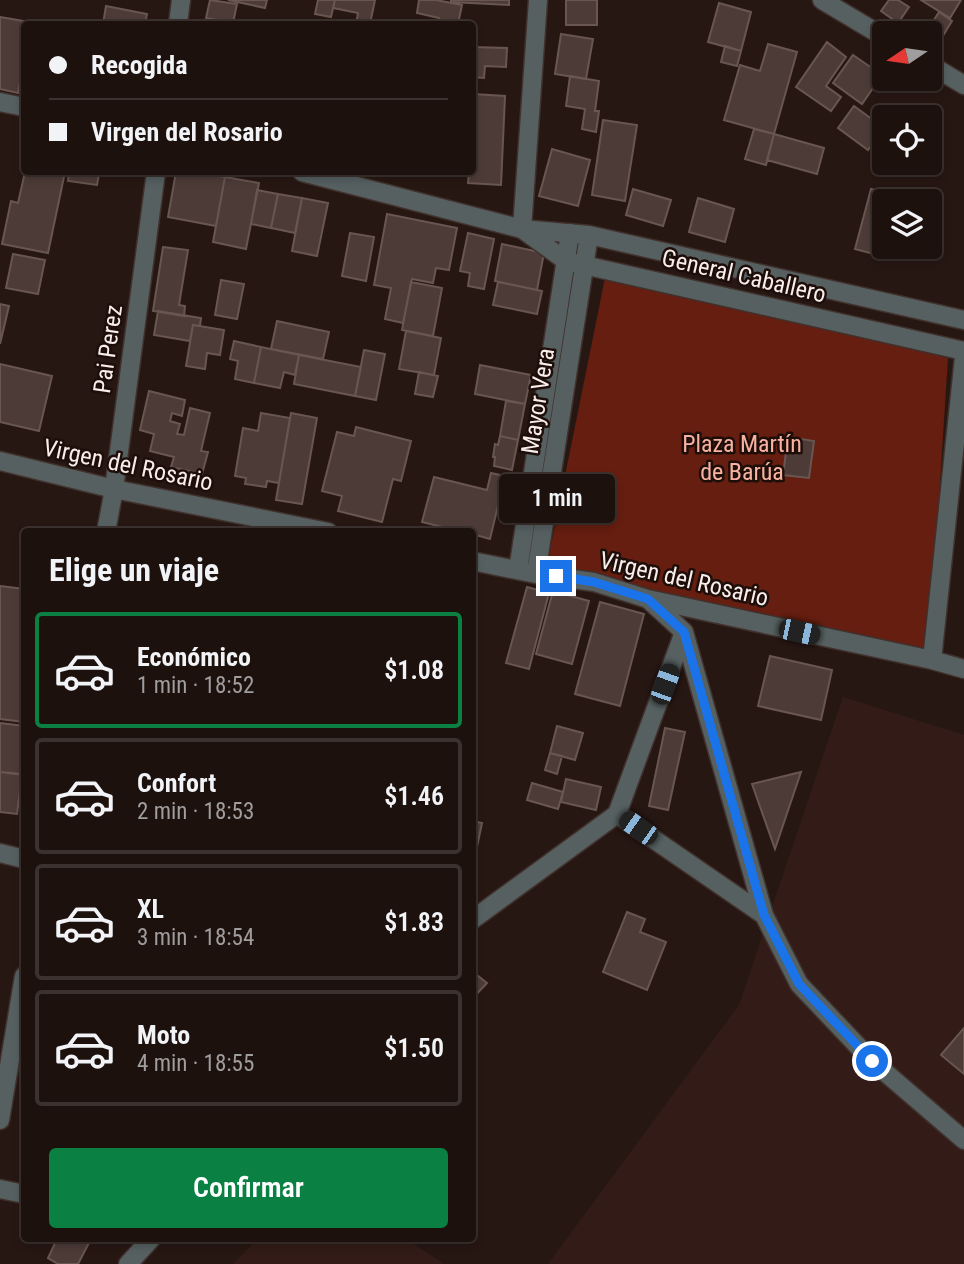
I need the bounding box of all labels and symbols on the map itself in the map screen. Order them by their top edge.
north arrow [872,21,942,91]
street label: General Caballero [659,244,829,308]
street label: Pai Perez [88,303,128,395]
street label: Mayor Vera [516,346,560,456]
park label: Plaza Martín de Barúa [682,430,802,486]
street label: Virgen del Rosario [41,433,215,497]
callout: 1 min [498,475,614,524]
street label: Virgen del Rosario [597,546,771,612]
route end [540,560,572,592]
car [777,617,822,647]
car [648,661,683,707]
car [615,807,662,849]
route start [856,1045,888,1077]

